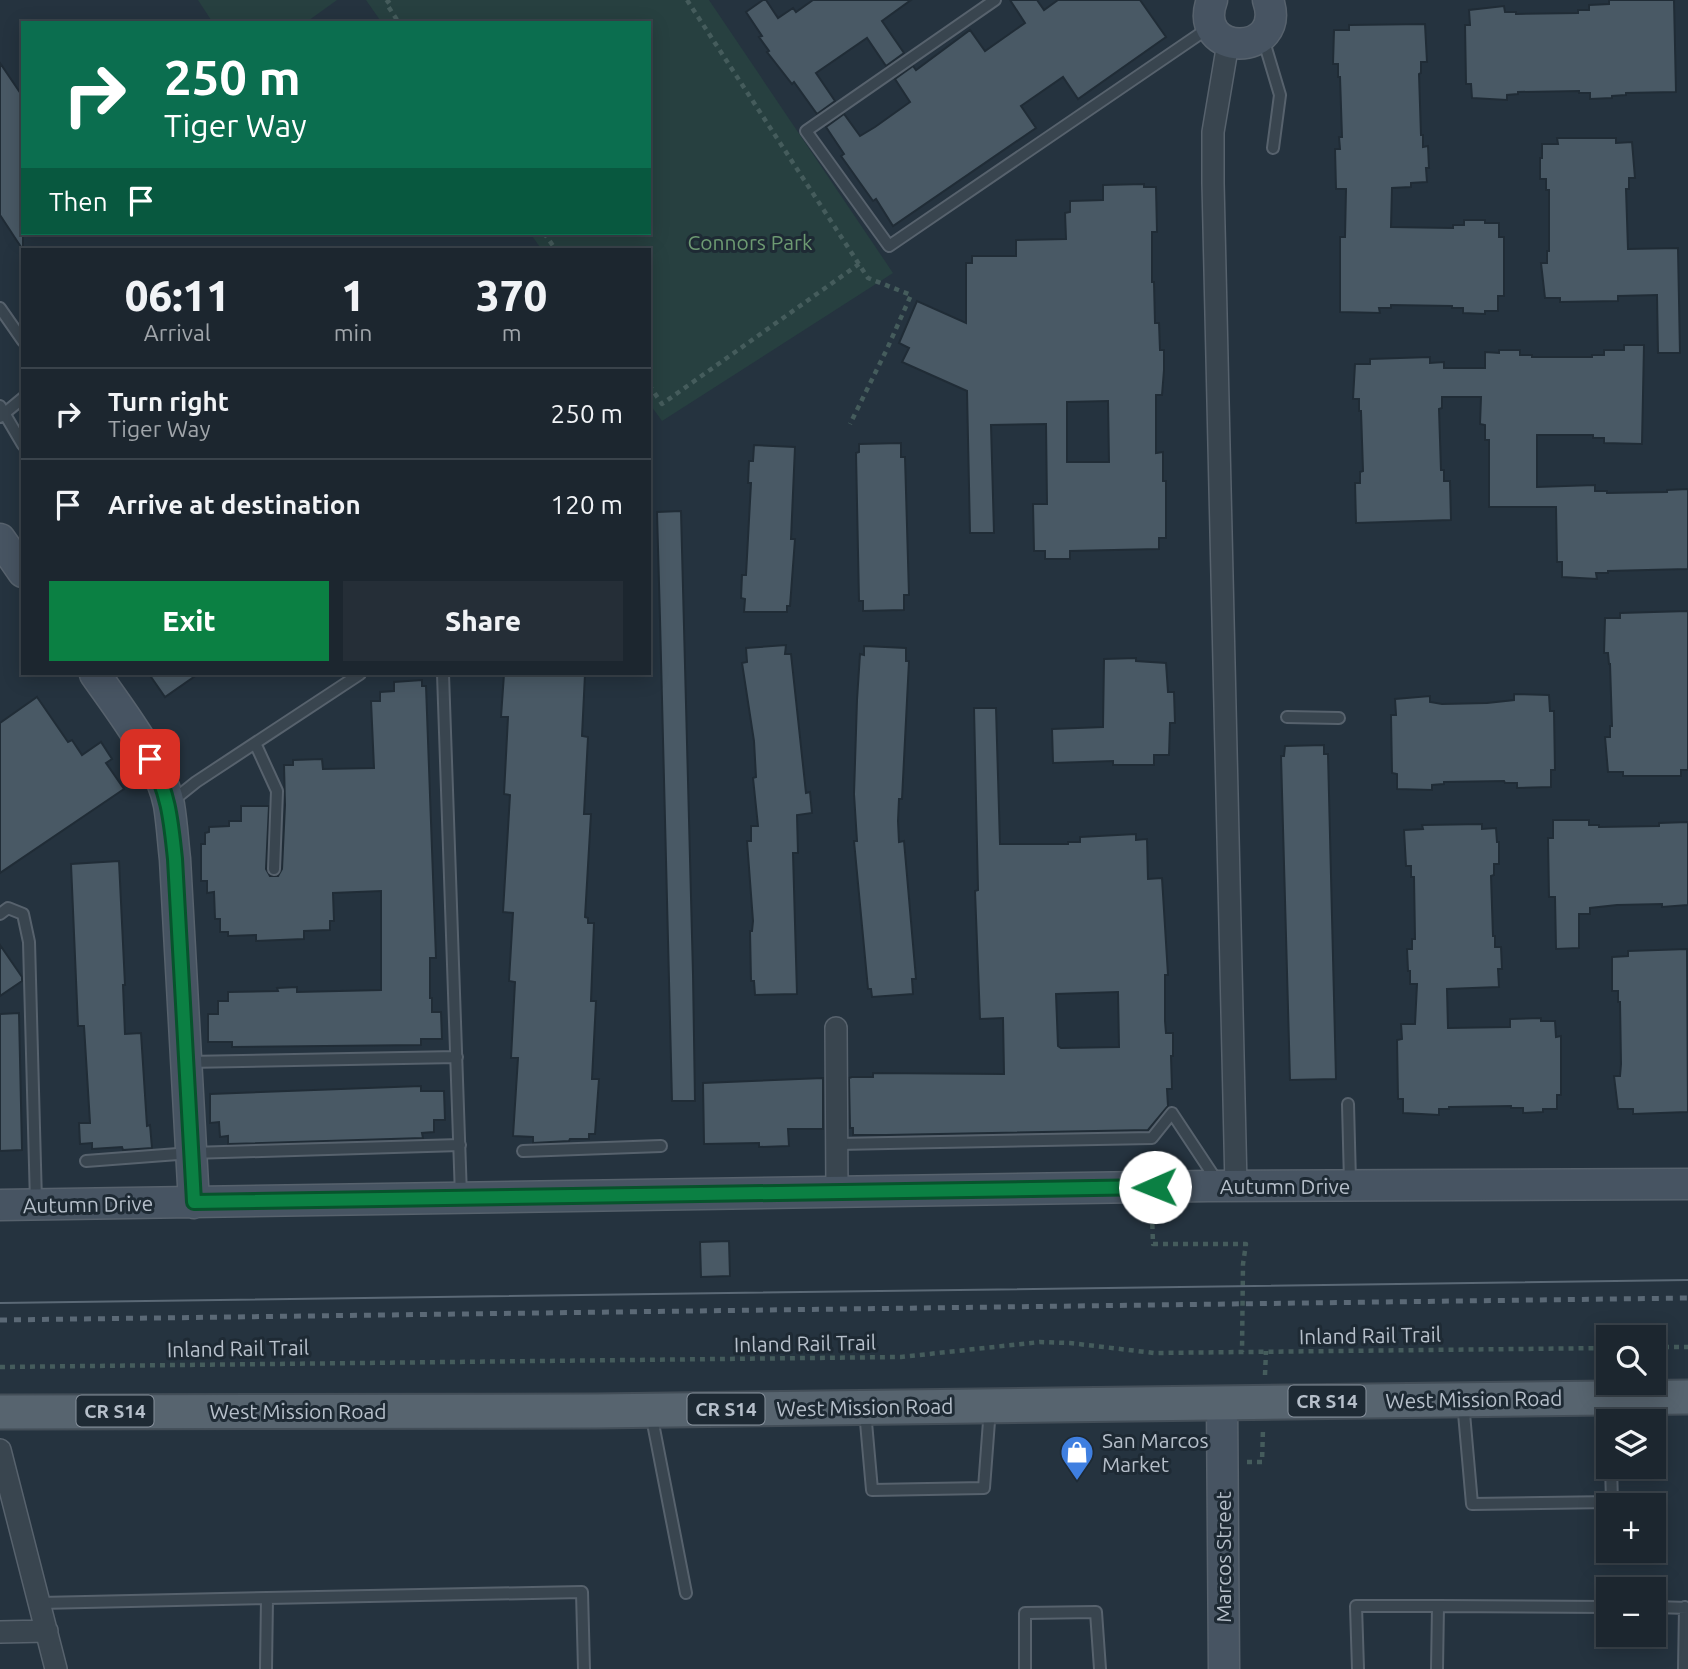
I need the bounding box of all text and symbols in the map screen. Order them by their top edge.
icon: right [49,49,140,140]
text: 250 m [164,49,301,104]
text: Tiger Way [164,107,307,143]
icon: arrive [122,182,160,220]
text: Then [49,187,108,216]
park label: Connors Park [687,230,813,254]
text: 06:11 [125,272,230,319]
text: 1 [341,272,365,319]
text: 370 [476,272,547,319]
text: Arrival [144,320,211,345]
text: min [334,320,372,345]
text: m [502,320,522,345]
text: Turn right [108,387,229,416]
icon: right [49,395,87,433]
text: 250 m [551,399,623,428]
text: Tiger Way [108,416,211,441]
icon: arrive [49,486,87,524]
text: Arrive at destination [108,490,361,519]
text: 120 m [551,490,623,519]
button: Exit [49,581,329,661]
button: Share [343,581,623,661]
pin [120,729,180,789]
icon: arrive [131,740,169,778]
position arrow [1118,1150,1192,1224]
street label: Autumn Drive [1220,1174,1350,1198]
street label: Autumn Drive [23,1191,153,1217]
street label: Inland Rail Trail [1299,1322,1441,1348]
map controls [1596,1325,1666,1647]
button: search [1596,1325,1666,1395]
street label: Inland Rail Trail [734,1330,876,1356]
street label: Inland Rail Trail [167,1335,309,1361]
street label: West Mission Road [1385,1385,1563,1413]
road number: CR S14 [1288,1386,1366,1416]
street label: West Mission Road [776,1393,954,1421]
road number: CR S14 [688,1394,764,1424]
road number: CR S14 [76,1396,154,1427]
street label: West Mission Road [209,1399,387,1423]
button: layers [1596,1409,1666,1479]
place label: San Marcos Market [1102,1428,1209,1476]
shop icon: San Marcos Market [1058,1433,1096,1482]
street label: Marcos Street [1211,1491,1235,1623]
button: + [1596,1493,1666,1563]
button: − [1596,1577,1666,1647]

